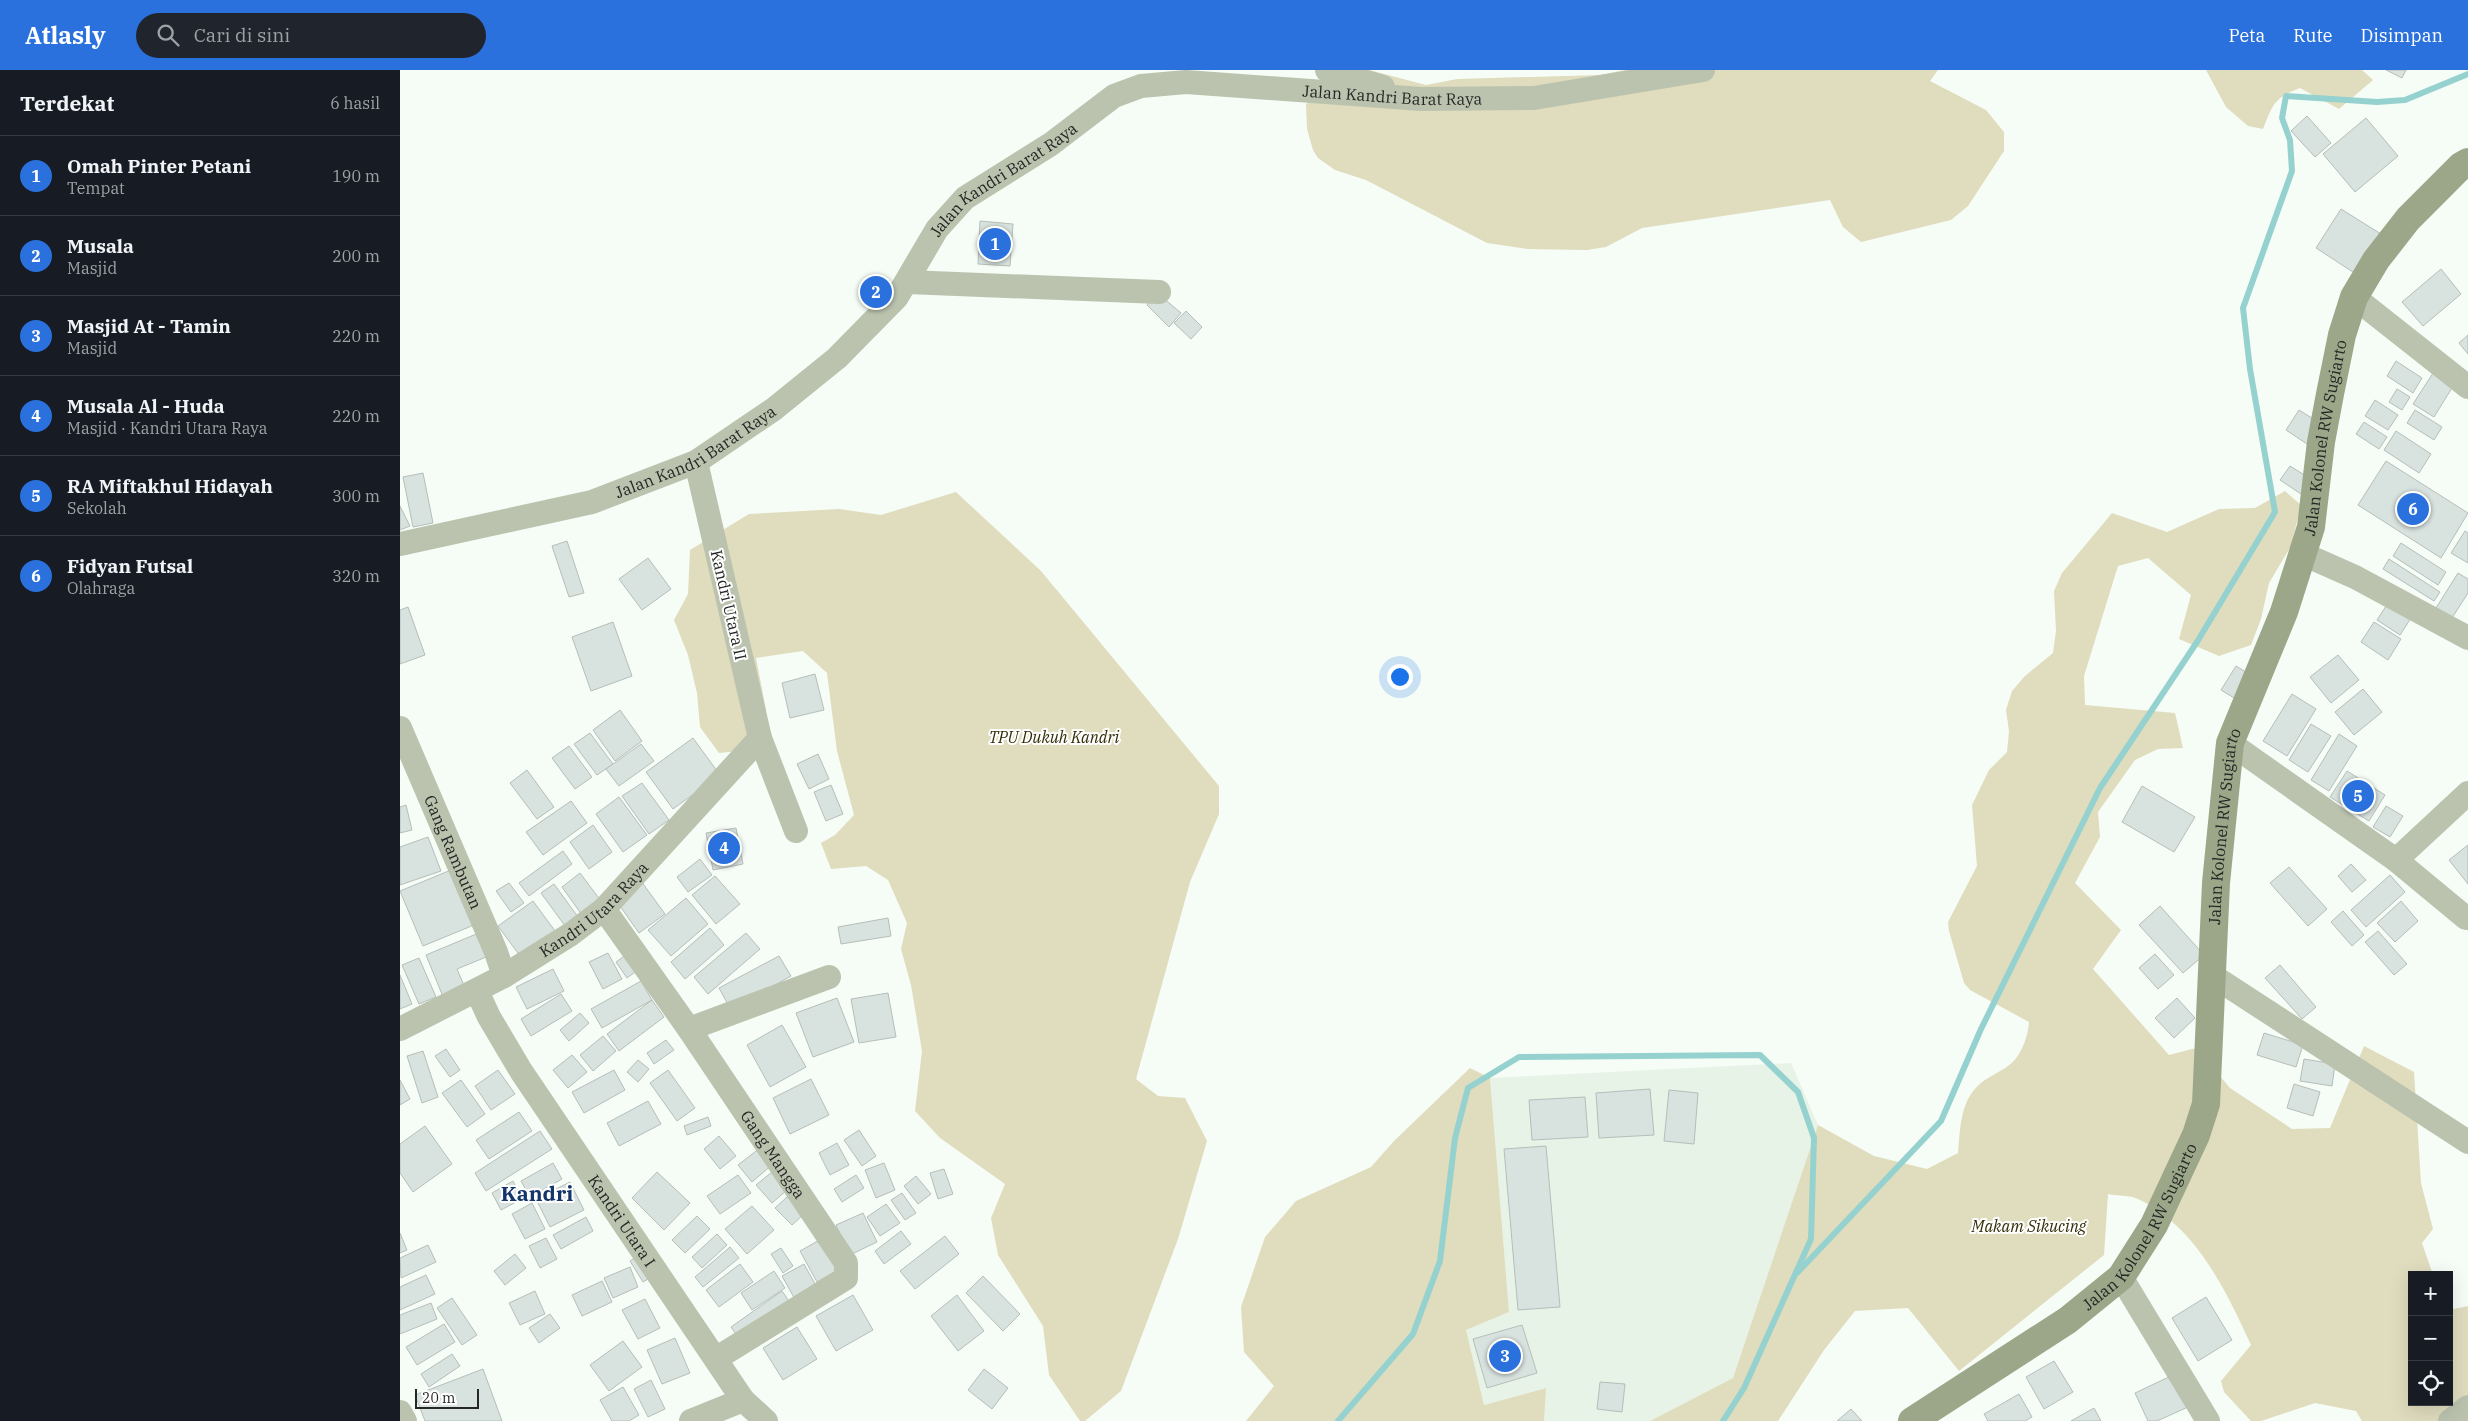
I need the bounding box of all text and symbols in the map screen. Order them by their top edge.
search box [136,13,486,58]
text: Atlasly [25,19,106,51]
icon: search [154,21,182,49]
text: Cari di sini [194,23,290,47]
text: Peta [2229,24,2265,47]
text: Rute [2293,24,2332,47]
text: Disimpan [2360,24,2443,47]
street label: Jalan Kandri Barat Raya [1302,80,1483,109]
text: Terdekat [20,89,114,117]
text: 6 hasil [330,93,380,113]
street label: Jalan Kandri Barat Raya [925,118,1081,240]
text: Omah Pinter Petani [67,154,251,178]
text: 1 [31,166,41,186]
text: 190 m [332,166,380,186]
text: Tempat [67,178,125,198]
pin: 1 [979,225,1011,263]
text: Musala [67,234,134,258]
text: 2 [31,246,41,266]
text: 200 m [332,246,380,266]
text: Masjid [67,258,117,278]
pin: 2 [860,273,892,311]
text: Masjid At - Tamin [67,314,231,338]
text: 3 [31,326,41,346]
text: 220 m [332,326,380,346]
text: Masjid [67,338,117,358]
street label: Jalan Kolonel RW Sugiarto [2299,338,2351,538]
text: Musala Al - Huda [67,394,225,418]
street label: Jalan Kandri Barat Raya [612,401,780,502]
text: 4 [31,406,41,426]
text: 220 m [332,406,380,426]
text: Masjid · Kandri Utara Raya [67,418,267,438]
text: RA Miftakhul Hidayah [67,474,273,498]
text: 5 [31,486,41,506]
text: 300 m [332,486,380,506]
pin: 6 [2397,490,2429,528]
text: Sekolah [67,498,127,518]
street label: Kandri Utara II [707,548,751,662]
text: Fidyan Futsal [67,554,193,578]
text: 6 [31,566,41,586]
text: 320 m [332,566,380,586]
text: Olahraga [67,578,135,598]
your location [1387,664,1413,690]
street label: Jalan Kolonel RW Sugiarto [2204,725,2245,925]
park label: TPU Dukuh Kandri [989,727,1120,747]
pin: 5 [2342,777,2374,815]
street label: Gang Rambutan [420,792,486,912]
pin: 4 [708,829,740,867]
street label: Kandri Utara Raya [535,857,652,961]
street label: Gang Mangga [736,1106,810,1203]
street label: Jalan Kolonel RW Sugiarto [2078,1140,2201,1314]
street label: Kandri Utara I [584,1171,660,1271]
district label: Kandri [501,1179,573,1207]
park label: Makam Sikucing [1971,1216,2087,1236]
map controls [2408,1271,2453,1406]
button: + [2408,1271,2453,1316]
button: − [2408,1316,2453,1361]
pin: 3 [1489,1337,1521,1375]
button: locate [2408,1361,2453,1406]
scale bar [415,1386,479,1409]
text: 20 m [422,1389,455,1407]

